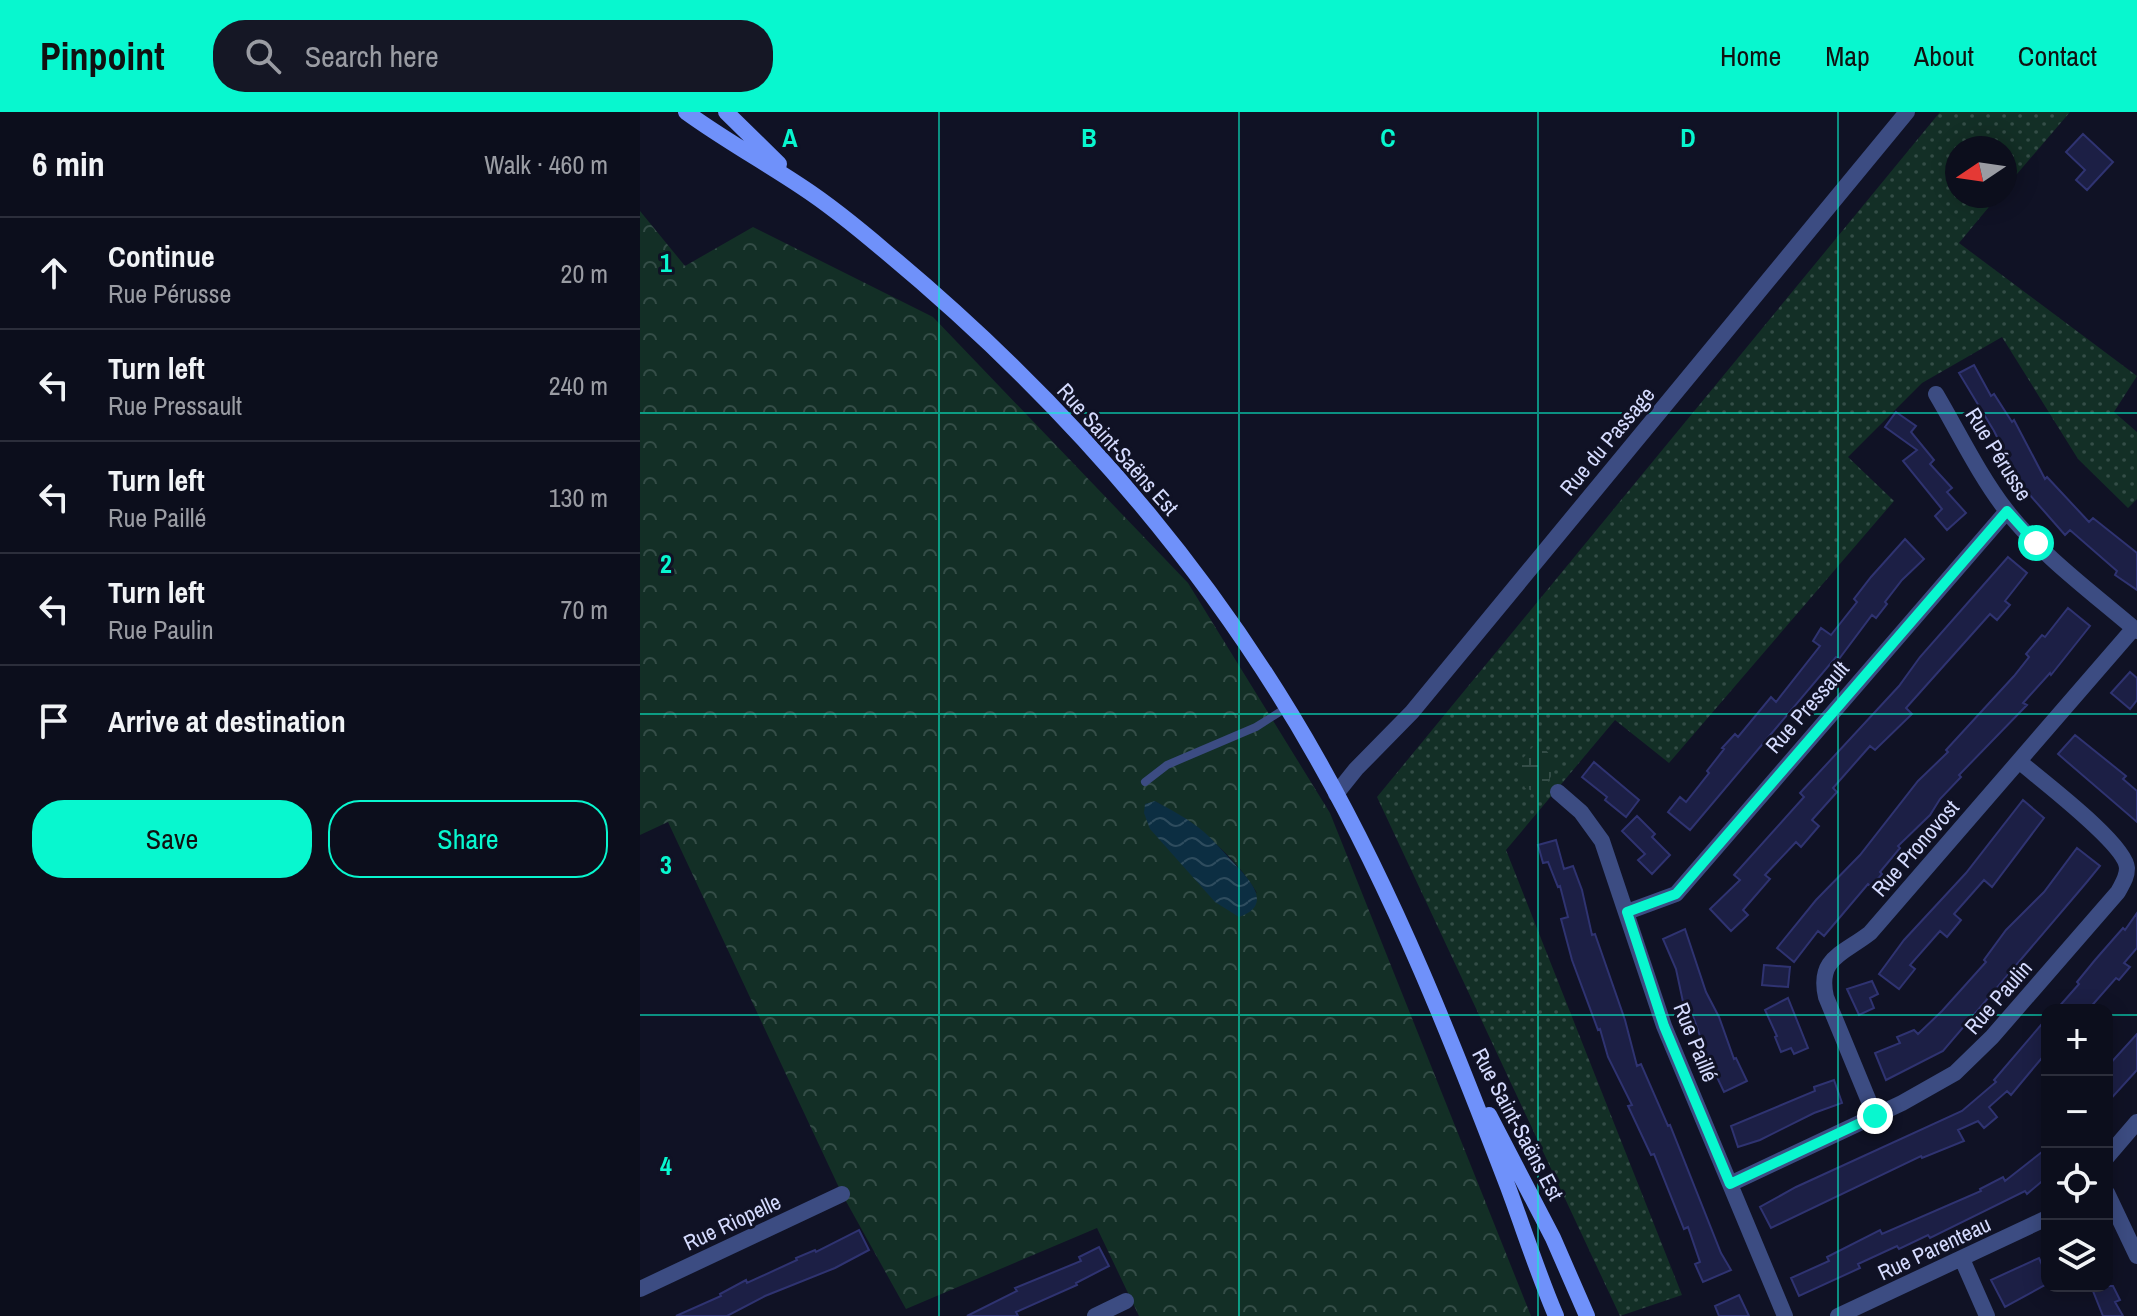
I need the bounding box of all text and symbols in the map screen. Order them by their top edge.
search box [213,20,773,92]
text: Pinpoint [40,31,165,82]
icon: search [241,34,285,78]
text: Search here [305,36,439,76]
text: Home [1720,37,1781,75]
text: Map [1825,37,1870,75]
text: About [1914,37,1974,75]
text: Contact [2018,37,2097,75]
text: A [782,120,798,155]
text: B [1081,120,1097,155]
text: C [1380,120,1396,155]
text: D [1680,120,1696,155]
north arrow [1945,136,2017,208]
text: 6 min [32,141,105,187]
text: Walk · 460 m [484,147,608,182]
text: Continue [108,236,215,276]
text: 1 [660,245,672,280]
icon: ahead [32,251,76,295]
text: 20 m [561,256,608,291]
text: Rue Pérusse [108,276,231,311]
text: Turn left [108,348,205,388]
icon: left [32,363,76,407]
text: 240 m [549,368,608,403]
street label: Rue Saint-Saëns Est [1050,376,1186,522]
street label: Rue du Passage [1553,380,1661,502]
text: Rue Pressault [108,388,242,423]
street label: Rue Pérusse [1959,402,2039,506]
text: Turn left [108,460,205,500]
icon: left [32,475,76,519]
text: 130 m [549,480,608,515]
text: Rue Paillé [108,500,206,535]
route start [2018,525,2054,561]
text: 2 [660,546,672,581]
text: Turn left [108,572,205,612]
icon: left [32,587,76,631]
text: 70 m [561,592,608,627]
text: Rue Paulin [108,612,213,647]
street label: Rue Pressault [1759,654,1855,760]
icon: arrive [32,699,76,743]
text: Arrive at destination [108,701,346,741]
street label: Rue Pronovost [1865,793,1965,903]
button: Save [32,800,312,878]
button: Share [328,800,608,878]
text: 3 [660,847,672,882]
street label: Rue Paulin [1957,953,2039,1041]
street label: Rue Paillé [1667,998,1725,1086]
map controls [2041,1004,2113,1292]
button: + [2041,1004,2113,1076]
street label: Rue Saint-Saëns Est [1465,1043,1571,1205]
button: − [2041,1076,2113,1148]
route end [1857,1098,1893,1134]
text: 4 [660,1148,672,1183]
button: locate [2041,1148,2113,1220]
street label: Rue Riopelle [678,1186,786,1258]
street label: Rue Parenteau [1873,1209,1995,1287]
button: layers [2041,1220,2113,1292]

